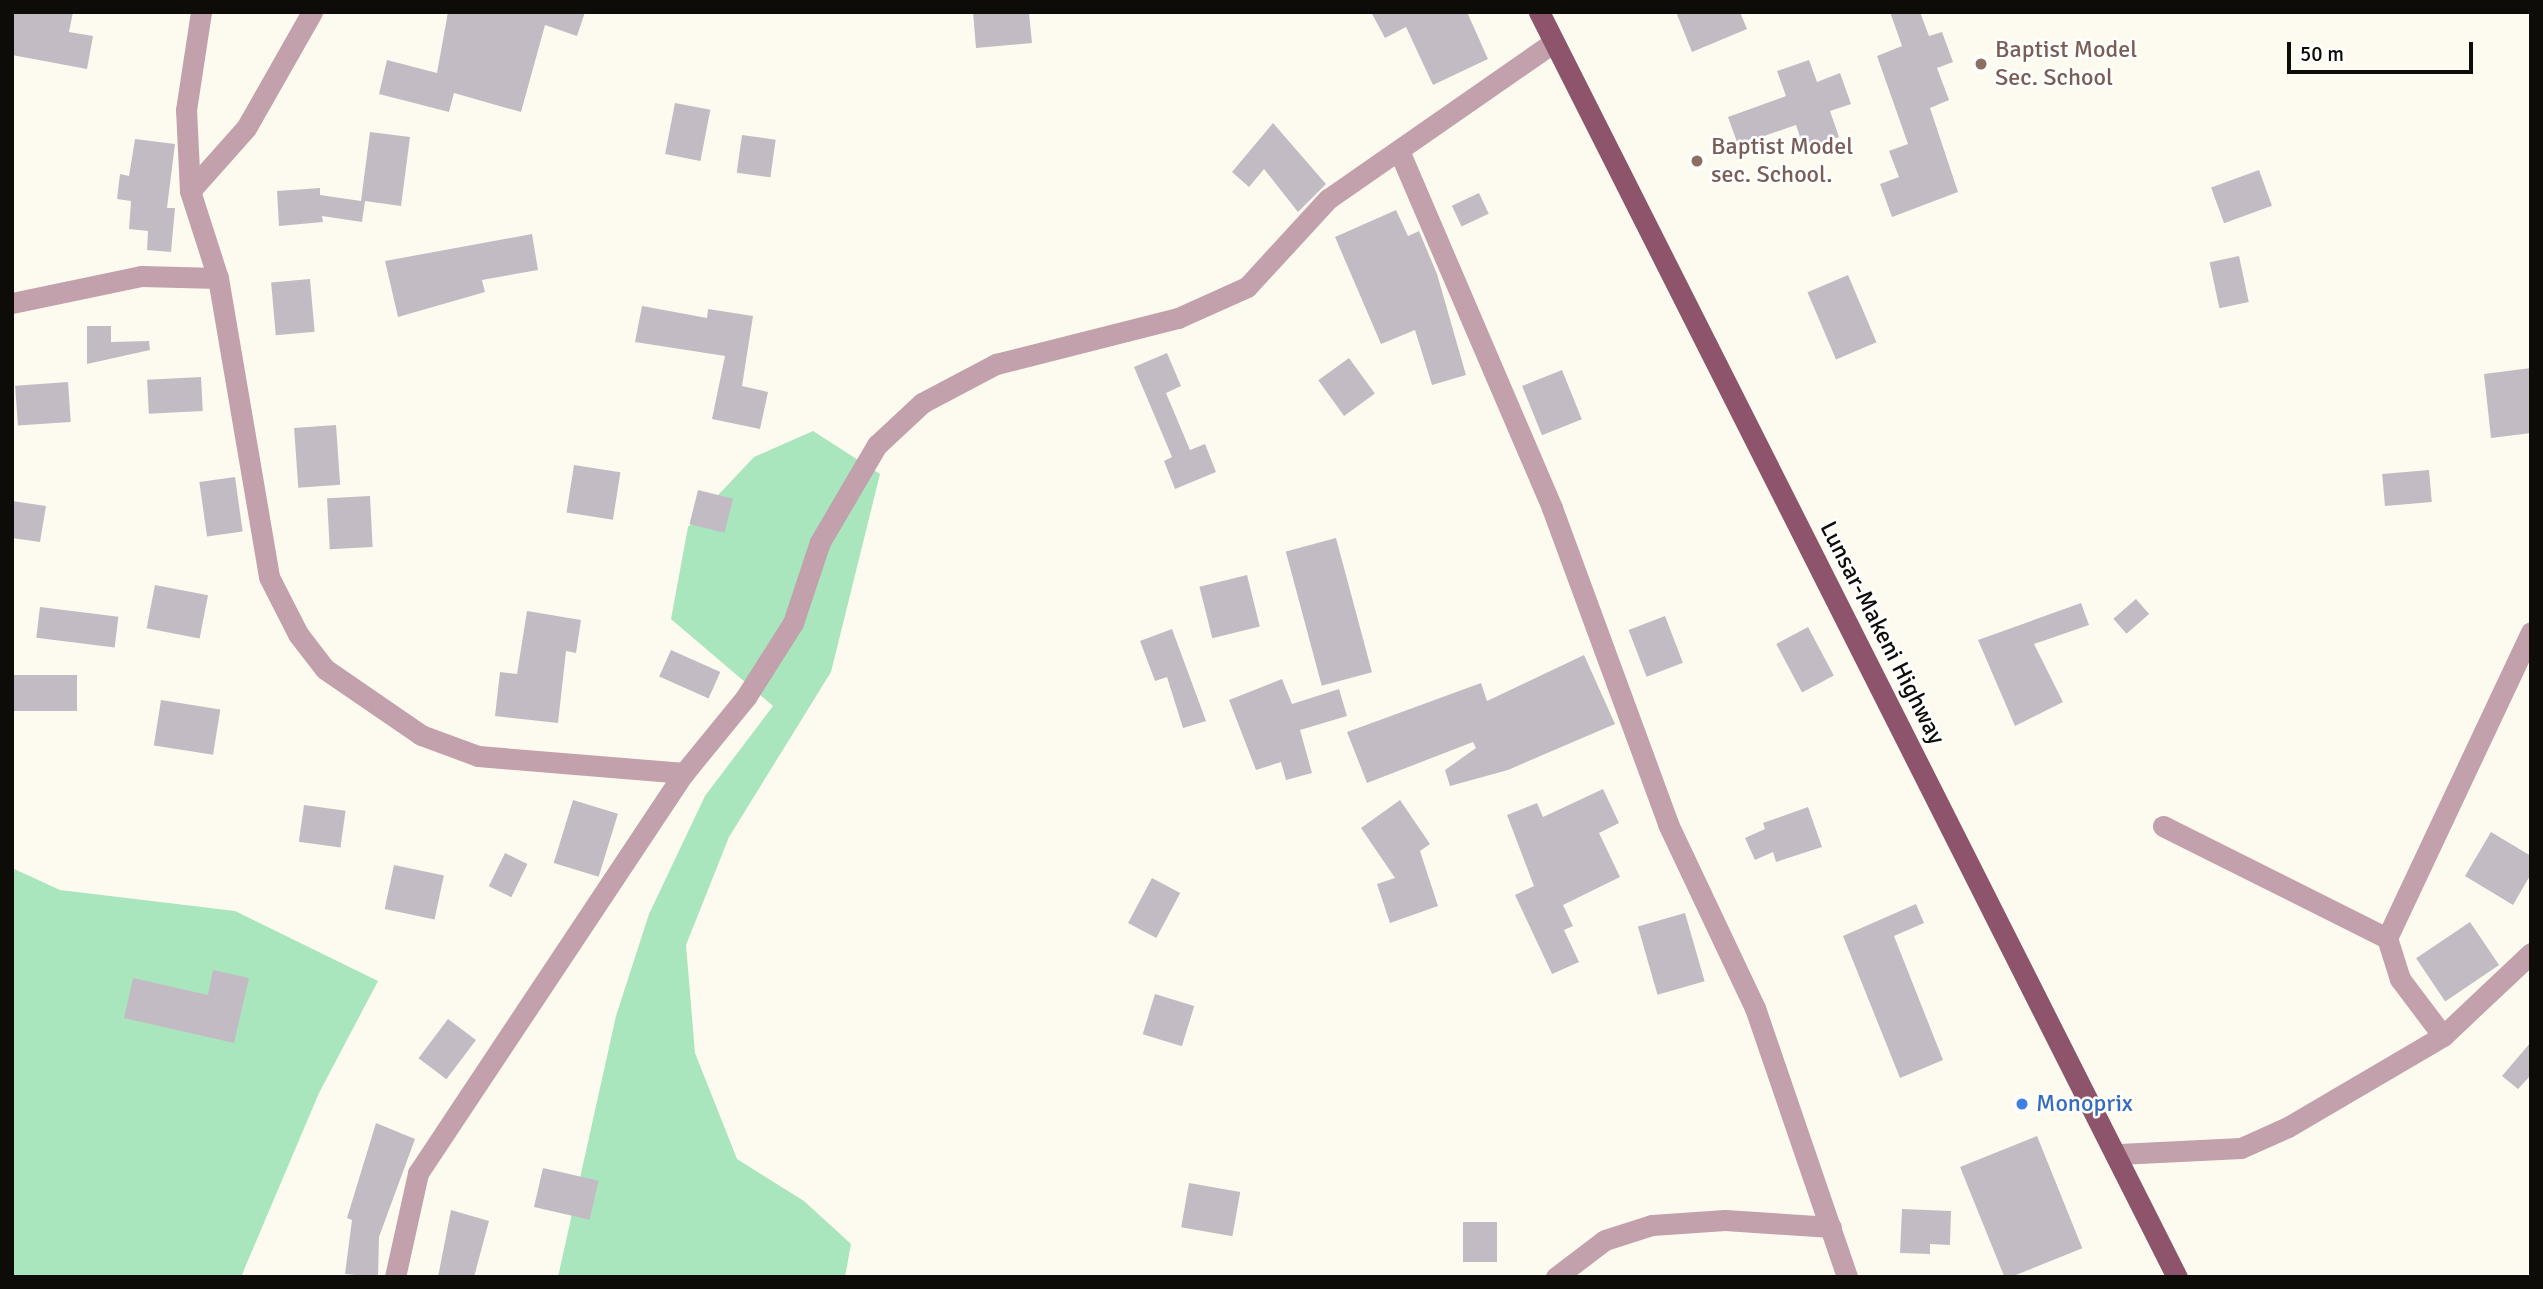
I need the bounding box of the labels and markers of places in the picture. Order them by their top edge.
place label: Baptist Model Sec. School [1995,36,2137,92]
marker: Baptist Model Sec. School [1973,56,1989,72]
place label: Baptist Model sec. School. [1711,133,1853,189]
marker: Baptist Model sec. School. [1689,153,1705,169]
place label: Monoprix [2036,1090,2133,1118]
marker: Monoprix [2014,1096,2030,1112]

